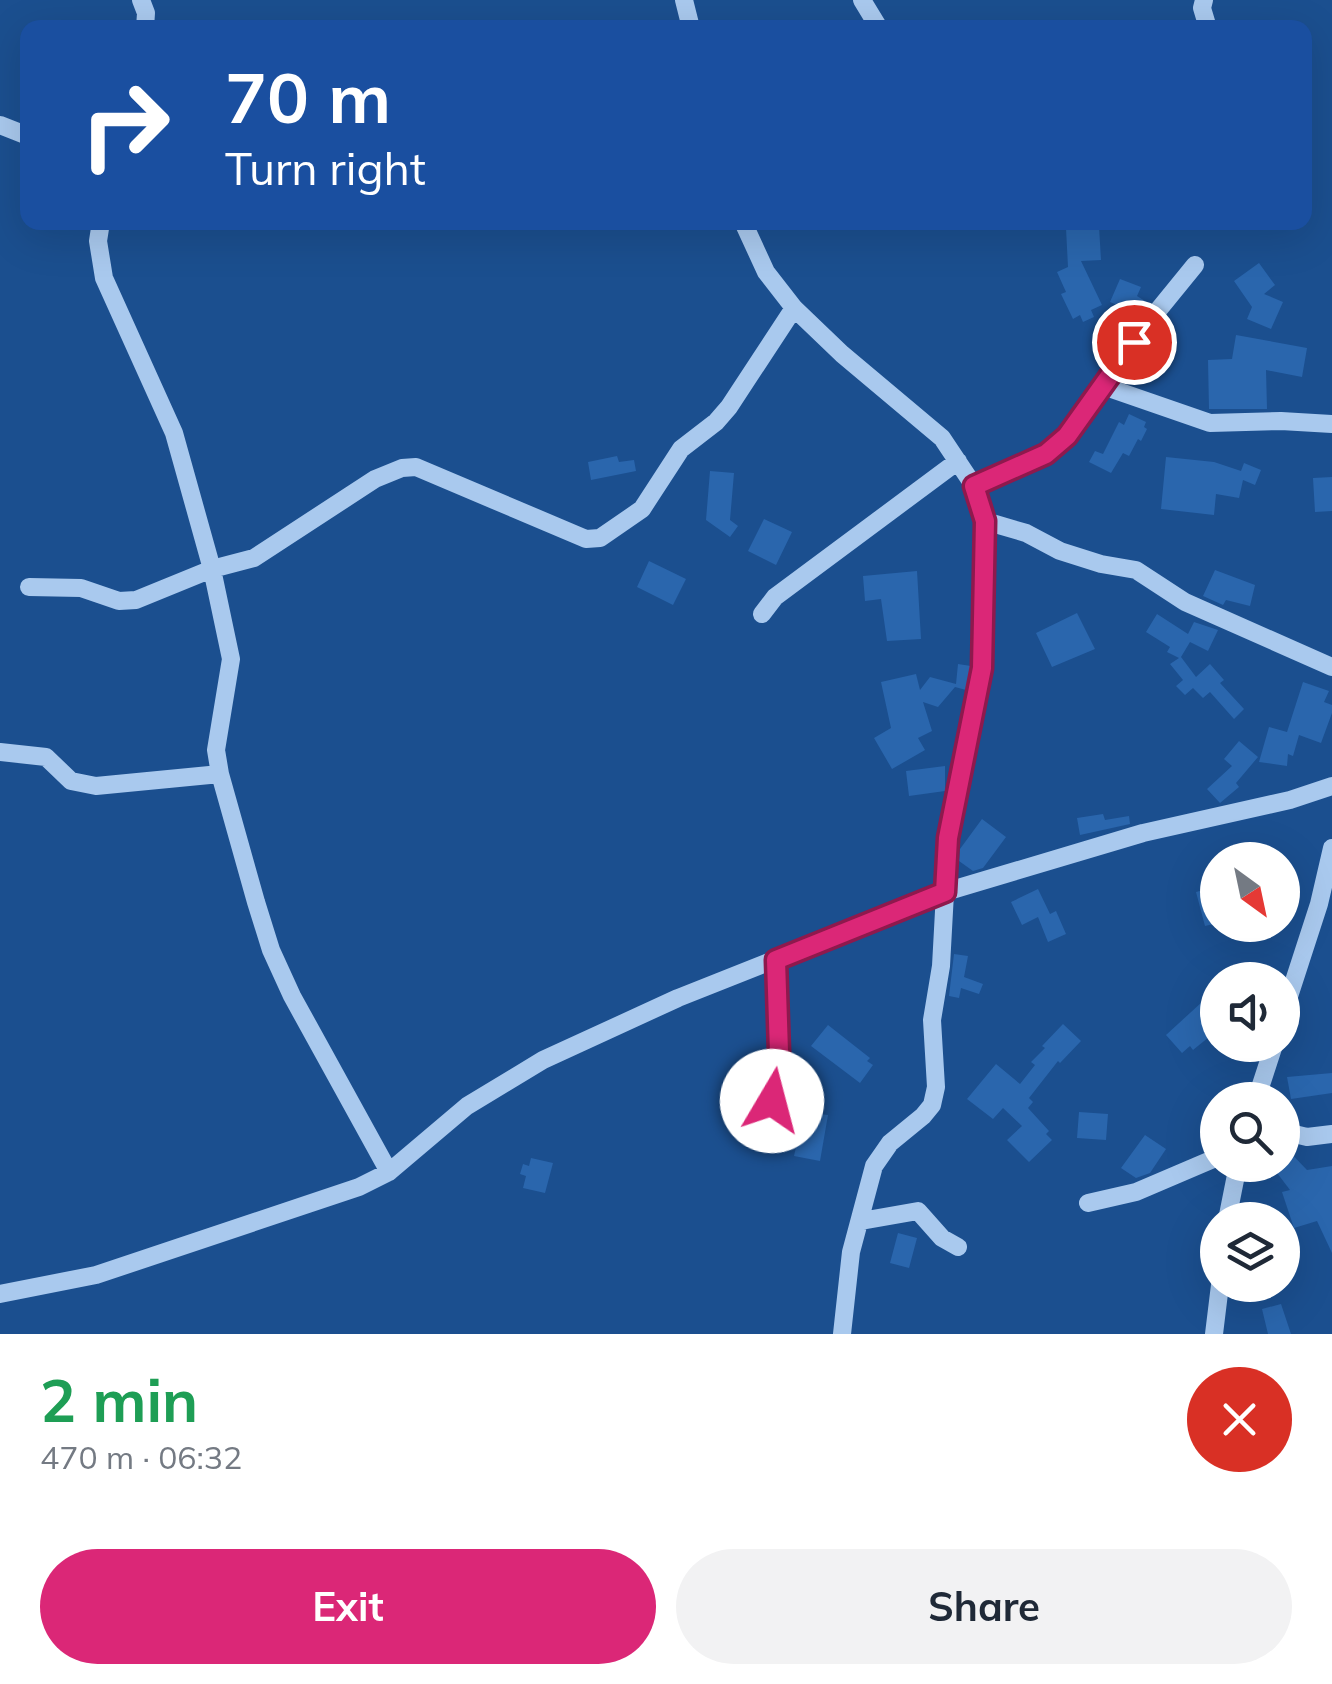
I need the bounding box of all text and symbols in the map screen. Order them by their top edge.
text: 70 m [225,53,391,141]
icon: right [60,60,190,190]
text: Turn right [225,140,426,196]
pin [1092,300,1177,385]
icon: arrive [1107,315,1162,370]
north arrow [1200,842,1300,942]
map controls [1200,842,1300,1302]
button: sound [1200,962,1300,1062]
position arrow [720,1049,824,1153]
button: search [1200,1082,1300,1182]
button: layers [1200,1202,1300,1302]
text: 2 min [40,1362,198,1437]
button: close [1187,1367,1292,1472]
text: 470 m · 06:32 [40,1437,242,1477]
button: Exit [40,1549,656,1664]
button: Share [676,1549,1292,1664]

